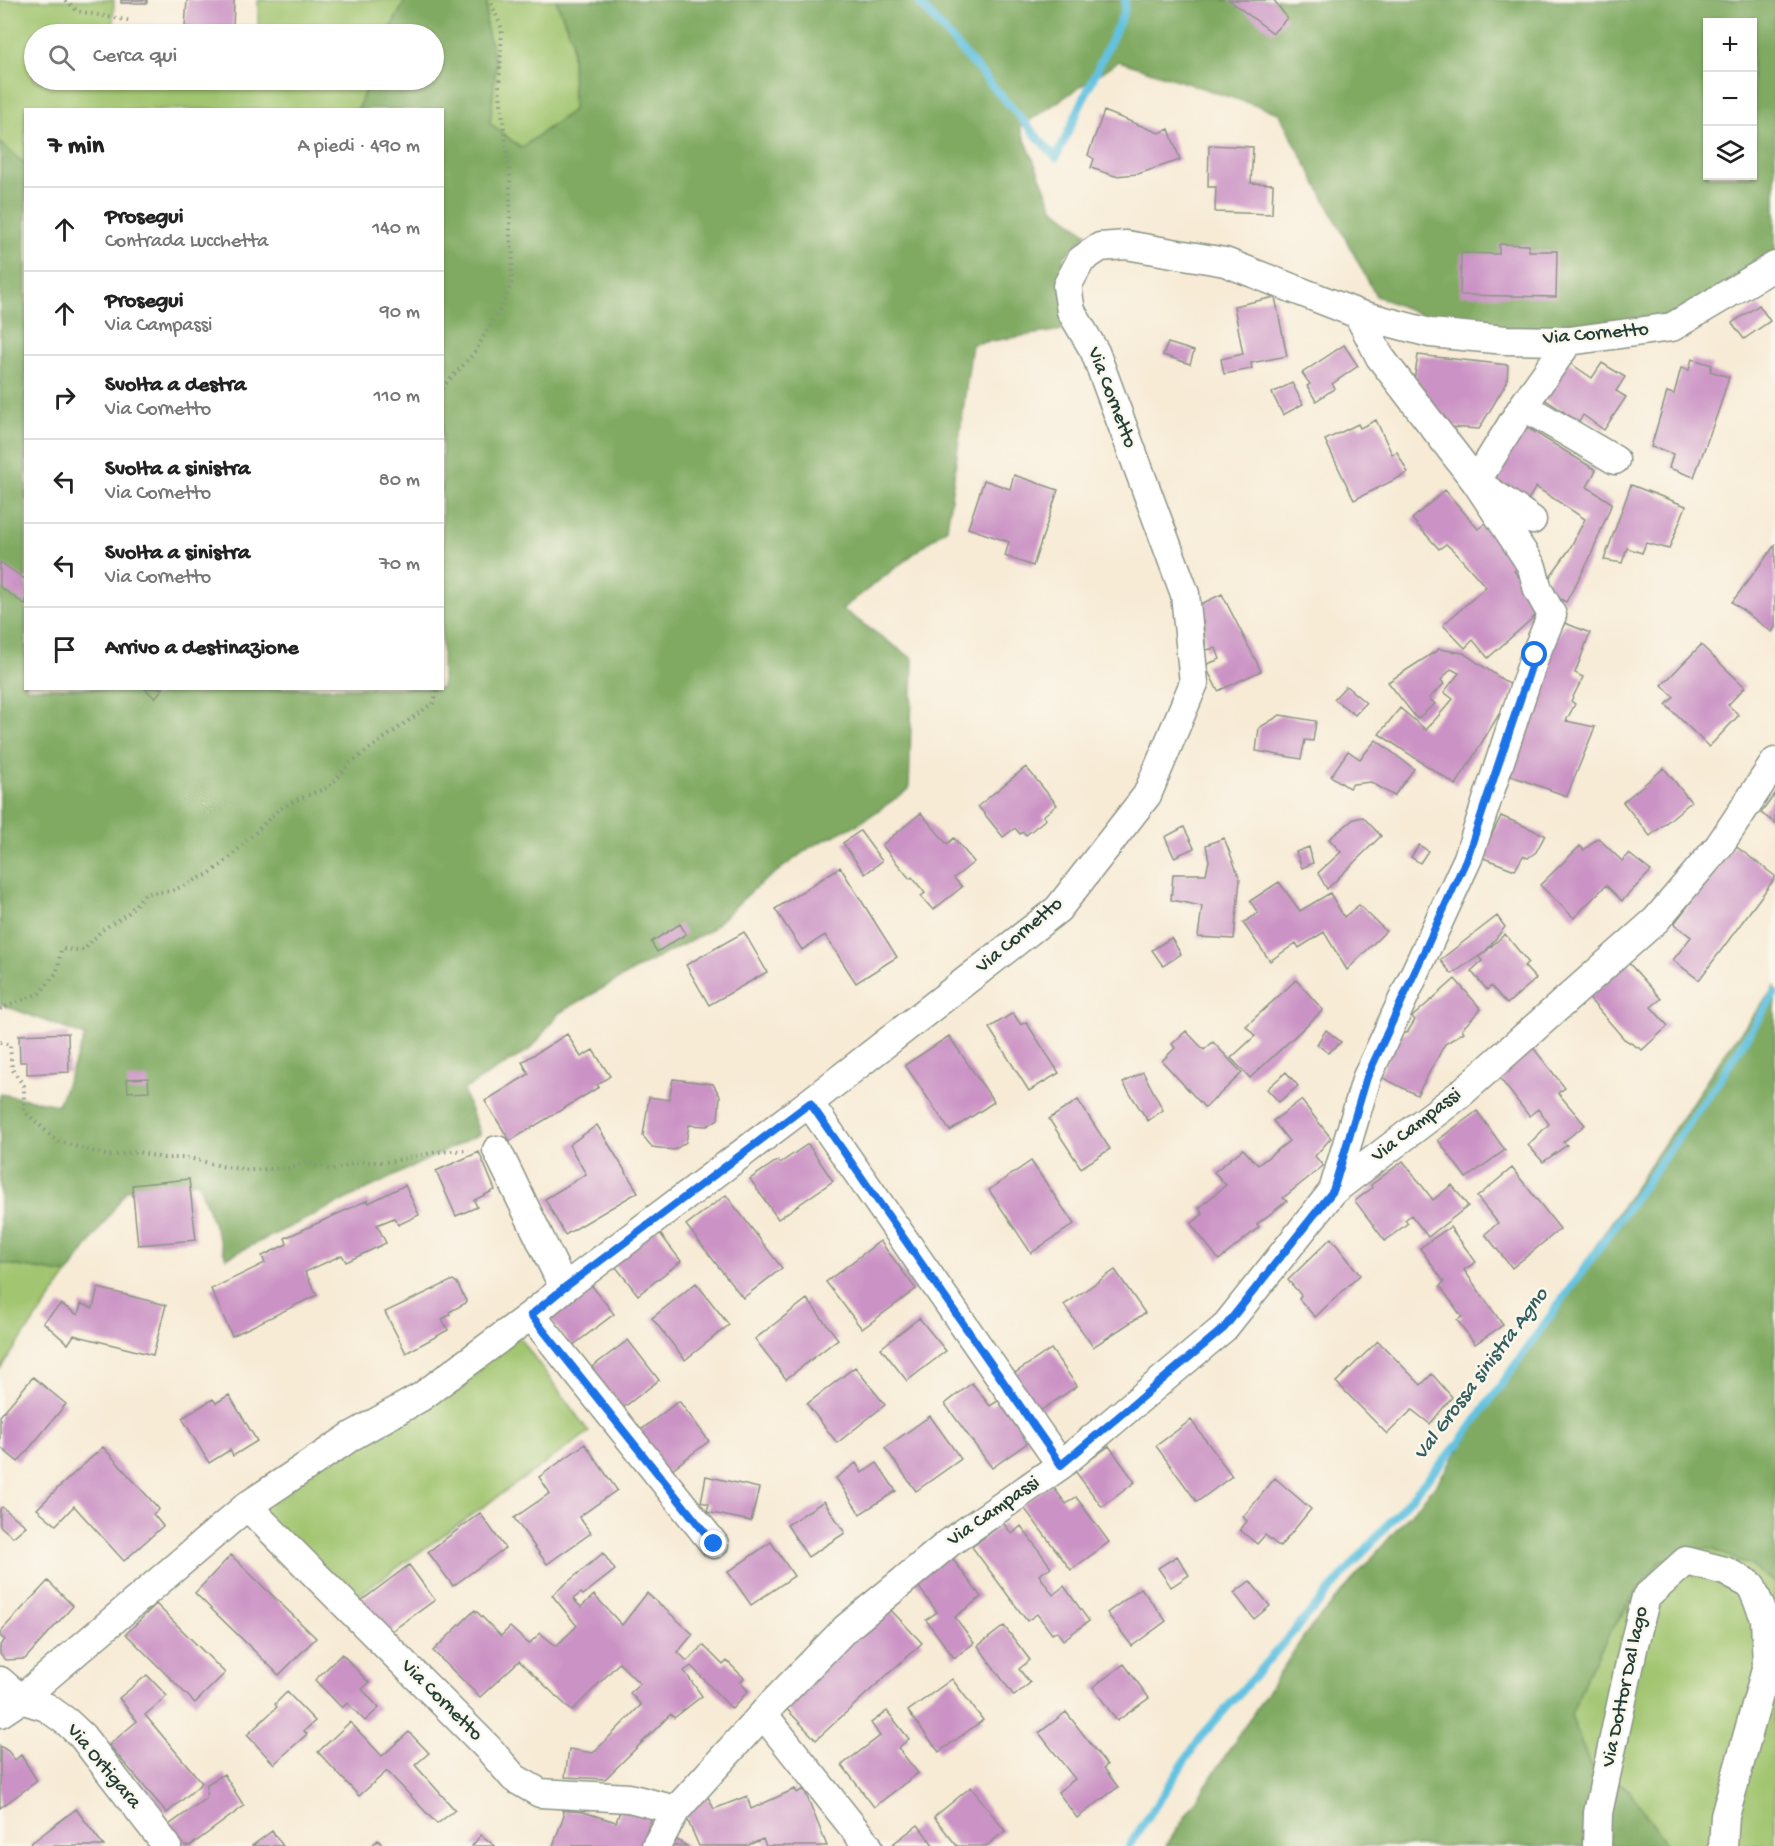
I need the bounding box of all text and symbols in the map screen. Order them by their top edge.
map controls [1703,18,1757,180]
button: + [1703,18,1757,72]
search box [24,24,444,90]
icon: search [45,41,78,74]
text: Cerca qui [93,44,177,70]
button: − [1703,72,1757,126]
button: layers [1703,126,1757,180]
text: 7 min [48,132,104,163]
text: A piedi · 490 m [297,136,420,159]
text: Prosegui [105,205,183,231]
icon: ahead [48,213,81,246]
text: 140 m [372,218,420,241]
text: Contrada Lucchetta [105,231,268,254]
text: Prosegui [105,289,183,315]
icon: ahead [48,297,81,330]
text: 90 m [380,302,420,325]
text: Via Campassi [105,315,212,338]
street label: Via Cornetto [1541,319,1650,351]
street label: Via Cornetto [1081,343,1141,452]
text: Svolta a destra [105,373,246,399]
icon: right [48,381,81,414]
text: 110 m [374,386,420,409]
text: Via Cornetto [105,399,211,422]
text: Svolta a sinistra [105,457,250,483]
icon: left [48,465,81,498]
text: 80 m [379,470,420,493]
text: Via Cornetto [105,483,211,506]
text: Svolta a sinistra [105,541,250,567]
icon: left [48,549,81,582]
text: 70 m [379,554,420,577]
text: Via Cornetto [105,567,211,590]
icon: arrive [48,633,81,666]
text: Arrivo a destinazione [105,636,299,662]
route start [1521,641,1547,667]
street label: Via Cornetto [971,893,1068,980]
street label: Via Campassi [1367,1084,1466,1169]
water label: Val Grossa sinistra Agno [1409,1283,1556,1466]
street label: Via Campassi [943,1472,1045,1553]
route end [700,1530,726,1556]
street label: Via Dottor Dal lago [1598,1605,1654,1770]
street label: Via Cornetto [395,1655,487,1747]
street label: Via Ortigara [60,1719,146,1815]

